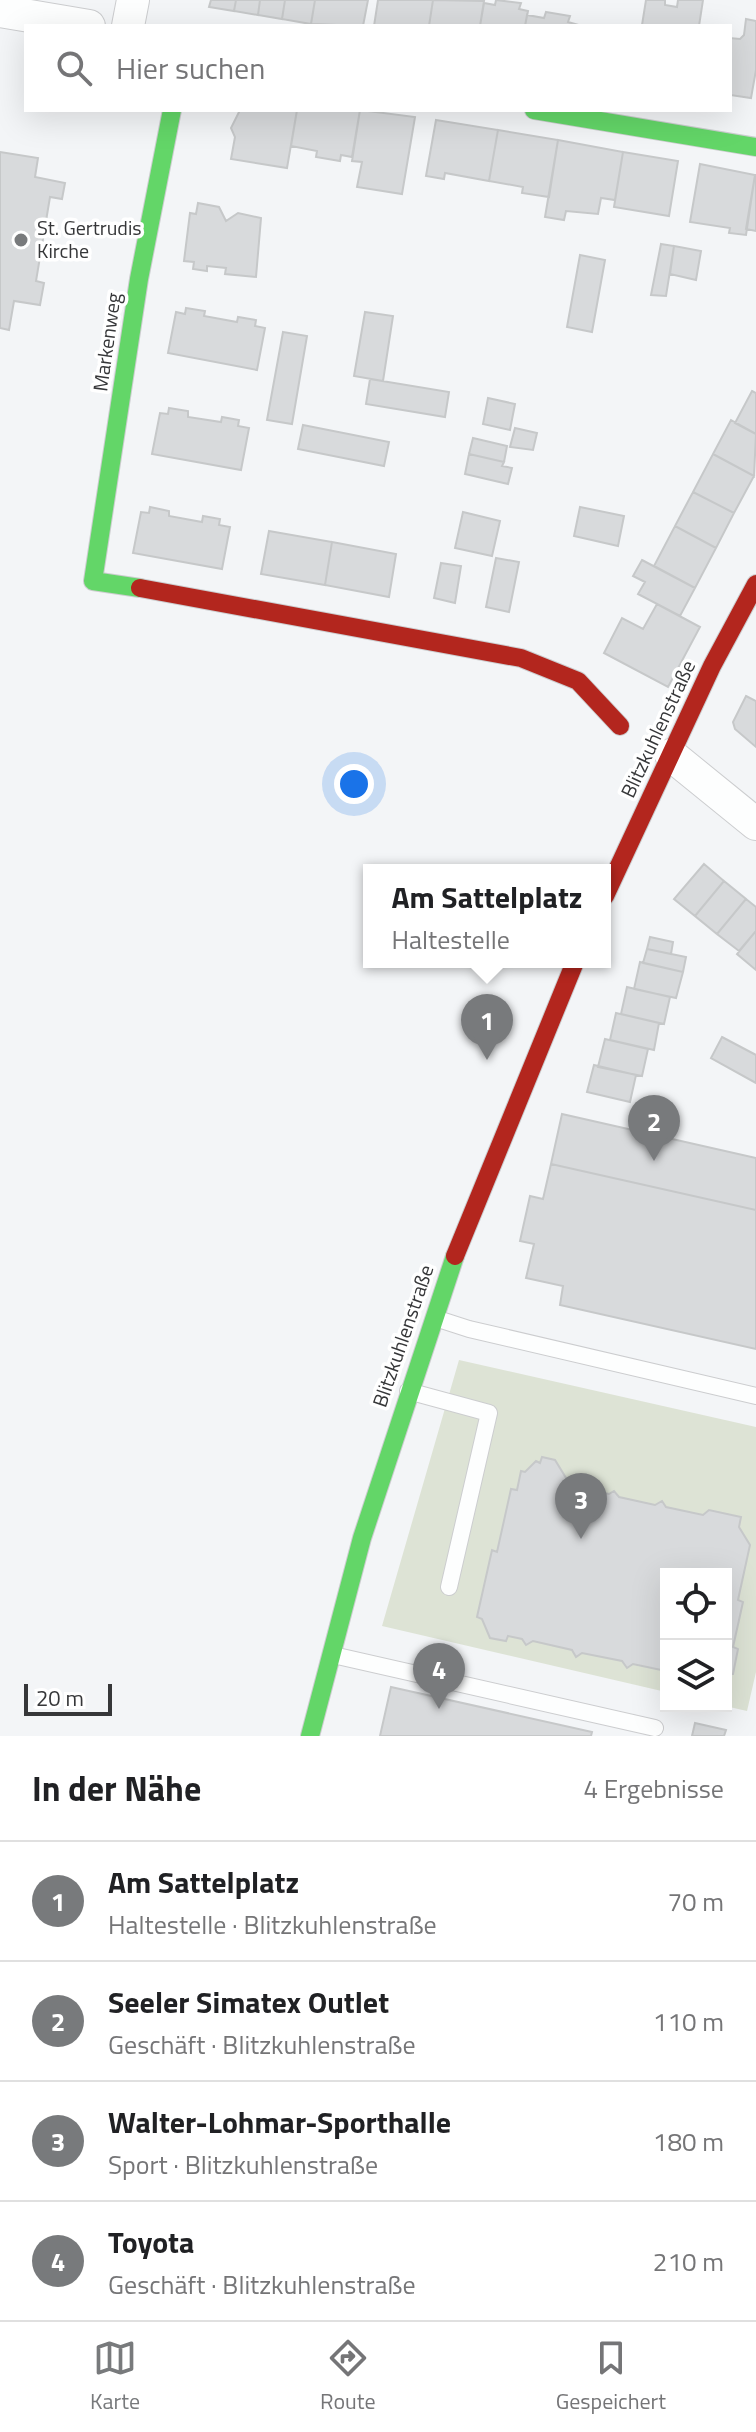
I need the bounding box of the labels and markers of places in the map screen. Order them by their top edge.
place label: St. Gertrudis Kirche [37,212,142,266]
marker: St. Gertrudis Kirche [12,231,30,249]
pin: 1 [461,994,513,1060]
pin: 2 [628,1095,680,1161]
pin: 3 [555,1473,607,1539]
pin: 4 [413,1643,465,1709]

